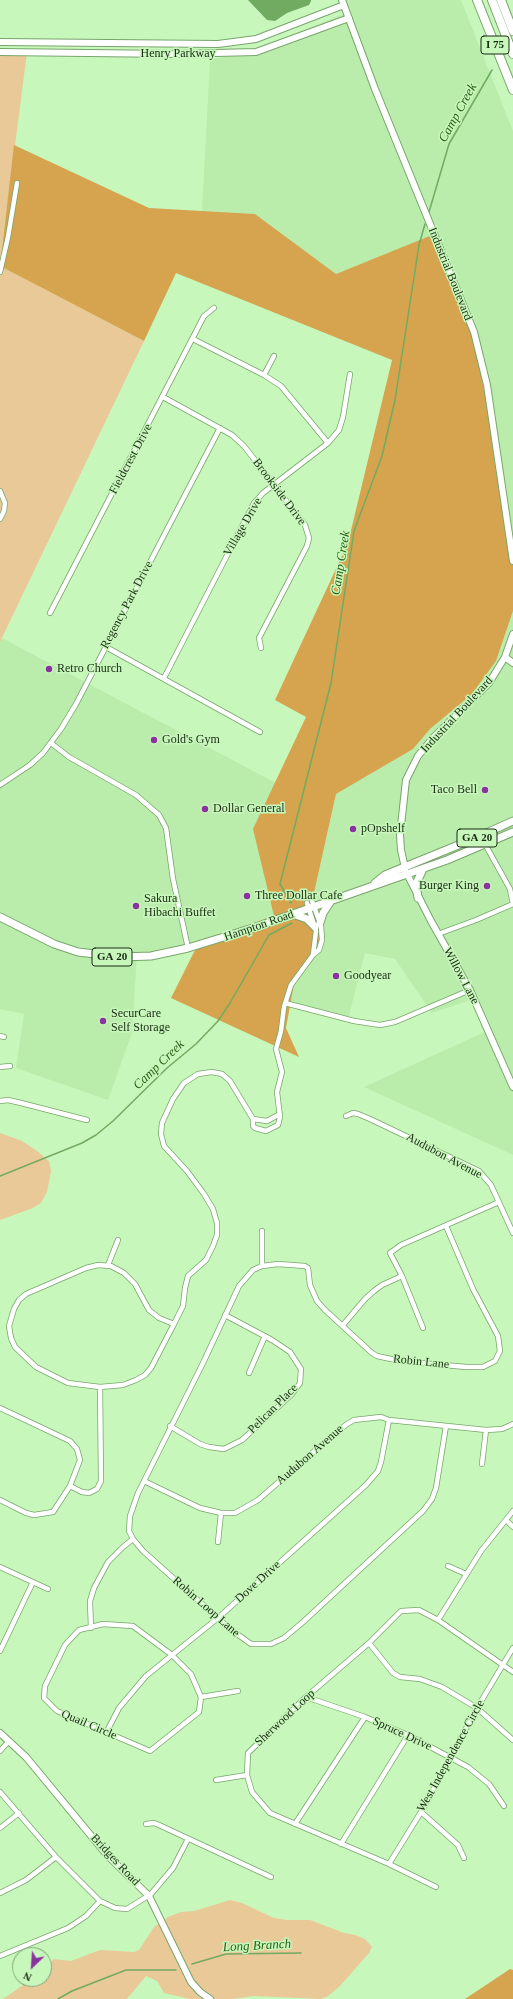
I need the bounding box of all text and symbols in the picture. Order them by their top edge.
road number: I 75 [481,36,509,54]
street label: Henry Parkway [141,47,215,61]
water label: Camp Creek [435,81,481,145]
street label: Industrial Boulevard [425,225,475,323]
street label: Fieldcrest Drive [106,421,156,497]
street label: Brookside Drive [249,456,309,528]
street label: Village Drive [221,495,265,559]
water label: Camp Creek [328,530,354,596]
street label: Regency Park Drive [98,559,156,651]
place label: Retro Church [57,662,122,676]
marker: Retro Church [44,664,54,674]
street label: Industrial Boulevard [418,674,496,756]
place label: Gold's Gym [162,733,220,747]
marker: Gold's Gym [149,735,159,745]
place label: Taco Bell [431,783,477,797]
marker: Taco Bell [480,785,490,795]
place label: Dollar General [213,802,285,816]
marker: Dollar General [200,804,210,814]
place label: pOpshelf [361,822,405,836]
marker: pOpshelf [348,824,358,834]
road number: GA 20 [457,829,497,847]
place label: Burger King [419,879,479,893]
marker: Burger King [482,881,492,891]
place label: Three Dollar Cafe [255,889,342,903]
marker: Three Dollar Cafe [242,891,252,901]
place label: Sakura Hibachi Buffet [144,892,215,920]
marker: Sakura Hibachi Buffet [131,901,141,911]
street label: Hampton Road [222,907,296,945]
street label: Willow Lane [440,945,482,1007]
road number: GA 20 [92,948,132,966]
place label: Goodyear [344,969,391,983]
marker: Goodyear [331,971,341,981]
place label: SecurCare Self Storage [111,1007,170,1035]
marker: SecurCare Self Storage [98,1016,108,1026]
water label: Camp Creek [130,1037,188,1093]
street label: Audubon Avenue [403,1130,485,1182]
street label: Robin Lane [392,1352,450,1372]
street label: Pelican Place [245,1381,301,1437]
street label: Audubon Avenue [274,1422,346,1488]
street label: Dove Drive [232,1558,284,1606]
street label: Robin Loop Lane [169,1574,243,1640]
street label: Sherwood Loop [252,1686,318,1750]
street label: West Independence Circle [414,1698,488,1814]
street label: Quail Circle [59,1707,119,1743]
street label: Spruce Drive [370,1714,434,1754]
street label: Bridges Road [87,1831,143,1889]
water label: Long Branch [223,1936,291,1956]
north arrow [12,1947,52,1987]
text: N [21,1970,33,1984]

